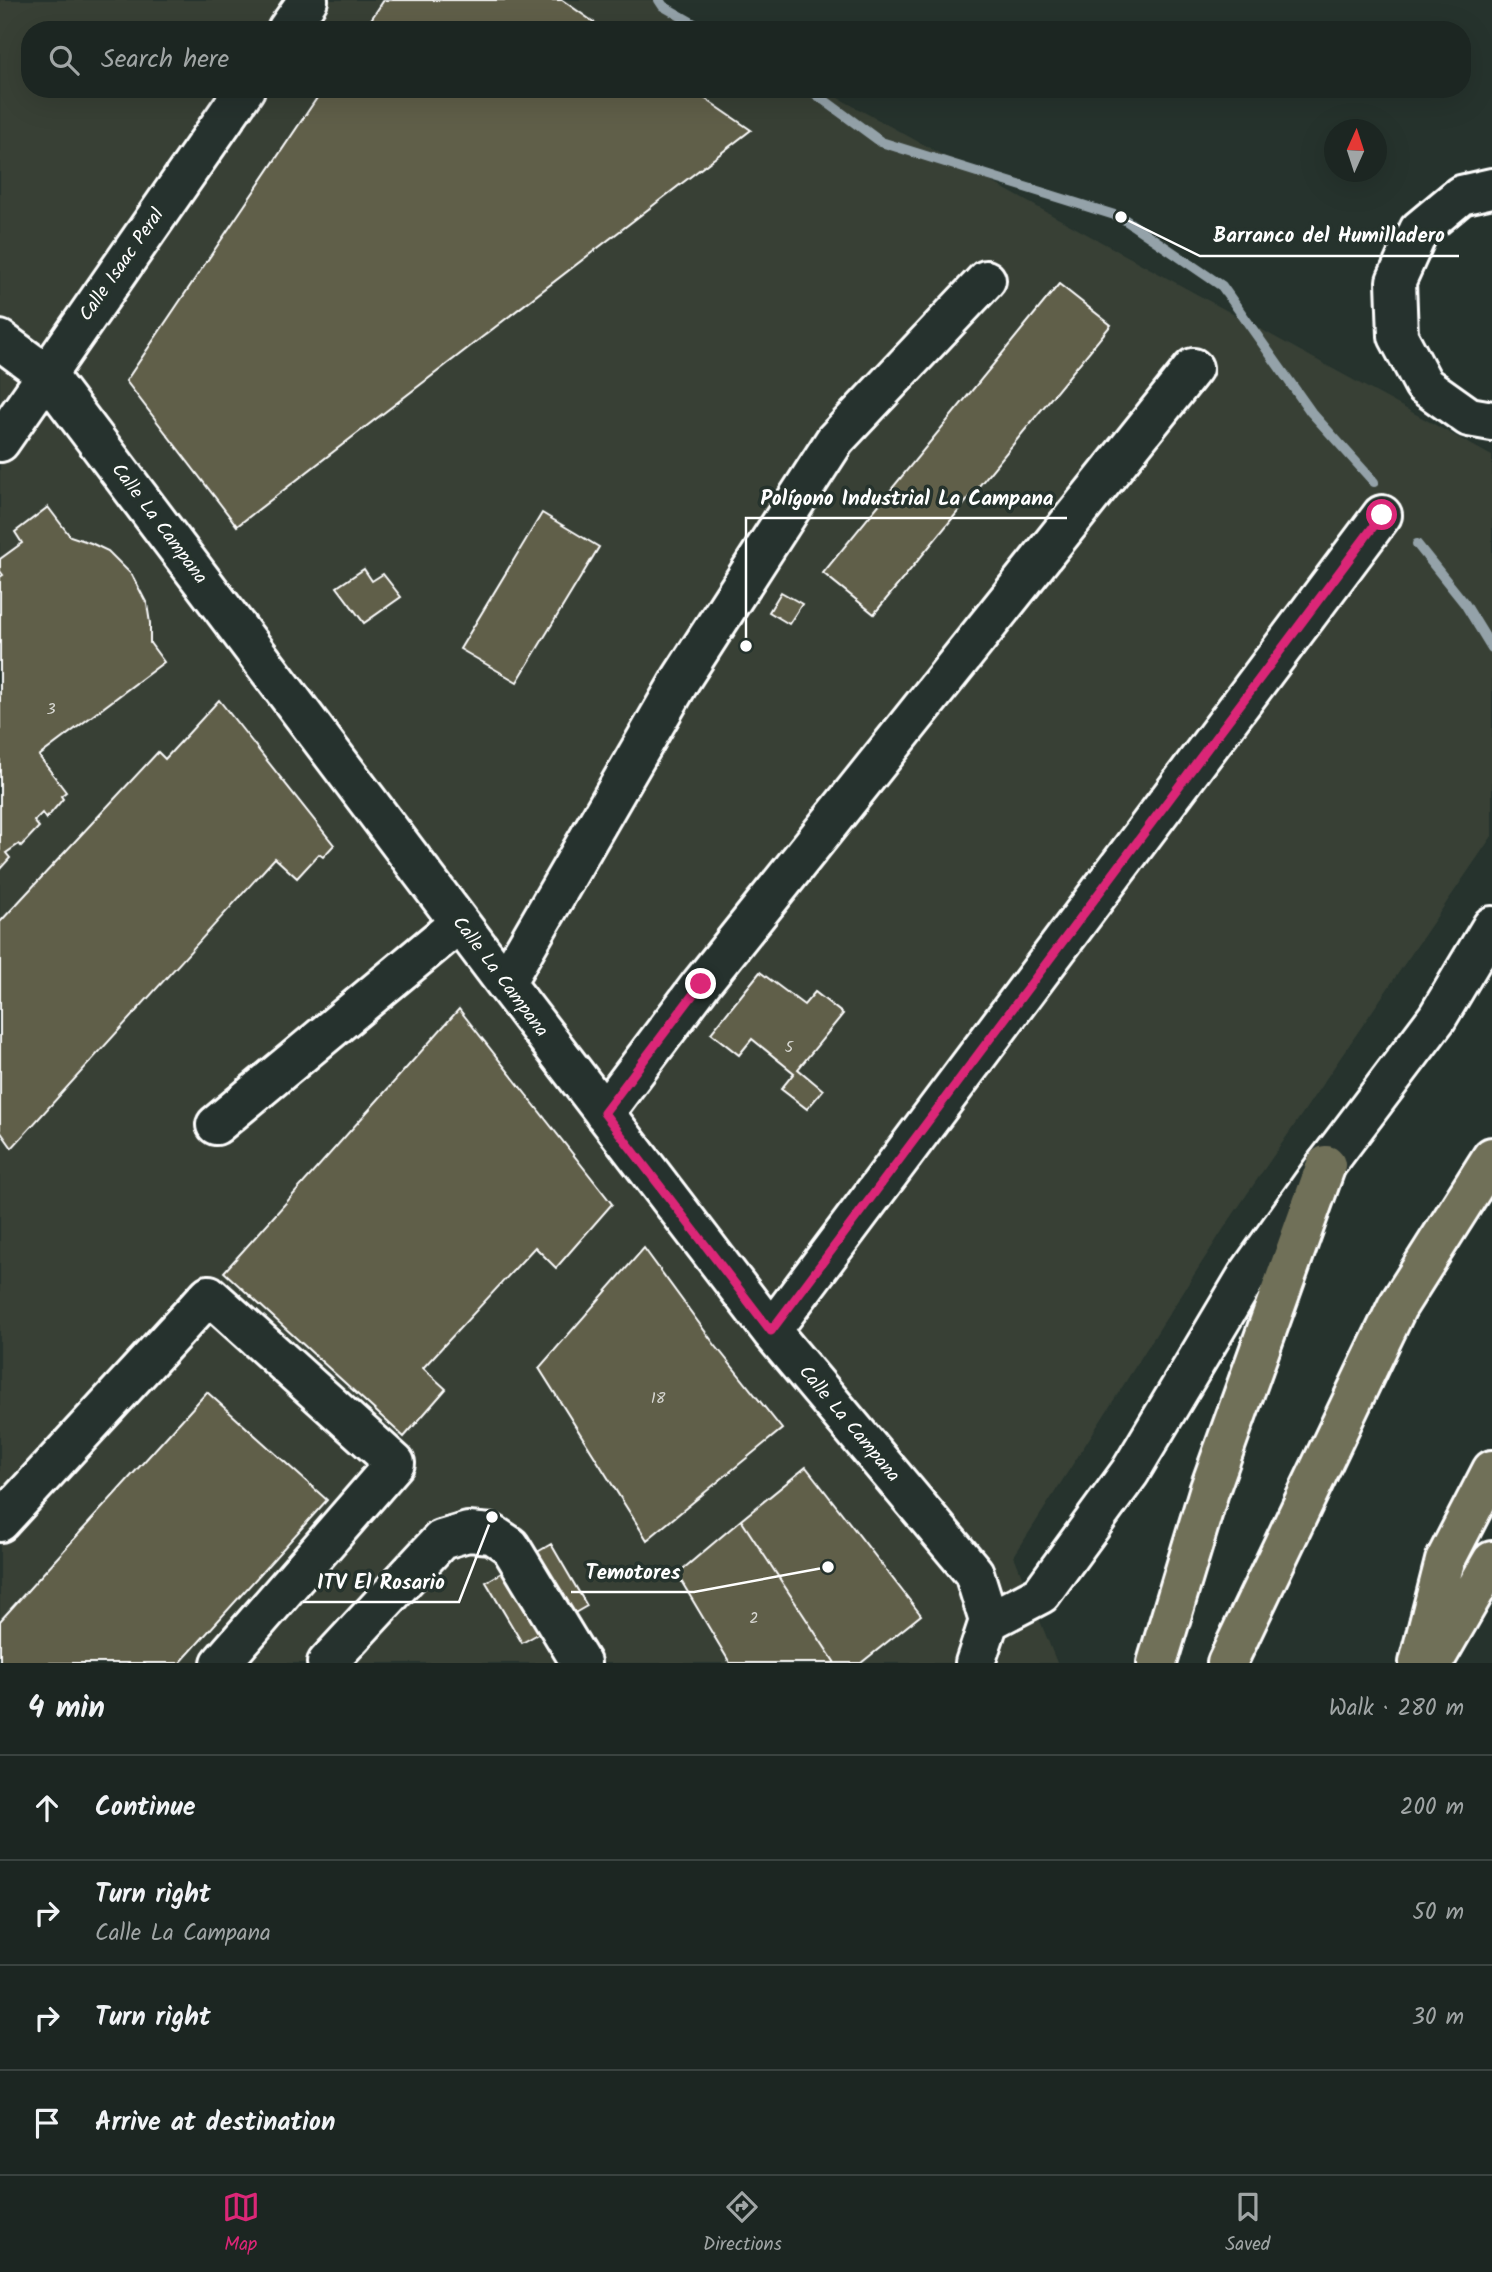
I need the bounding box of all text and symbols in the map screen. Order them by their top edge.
search box [21,21,1471,98]
text: Search here [101,39,229,81]
icon: search [45,41,83,79]
north arrow [1324,119,1387,182]
street label: Calle Isaac Peral [72,202,172,328]
callout: Barranco del Humilladero [1200,214,1459,256]
text: Barranco del Humilladero [1213,220,1445,253]
street label: Calle La Campana [103,457,215,591]
callout: Polígono Industrial La Campana [746,476,1067,518]
text: Polígono Industrial La Campana [761,483,1054,516]
route start [1366,499,1397,530]
house number: 3 [46,697,56,722]
street label: Calle La Campana [444,910,556,1044]
route end [685,968,716,999]
house number: 5 [785,1035,795,1060]
street label: Calle La Campana [791,1359,907,1489]
house number: 18 [651,1386,666,1411]
callout: Temotores [571,1550,694,1592]
text: Temotores [585,1557,681,1590]
callout: ITV El Rosario [303,1560,459,1602]
text: ITV El Rosario [317,1567,445,1600]
house number: 2 [749,1606,759,1631]
text: 4 min [28,1685,105,1733]
text: Walk · 280 m [1329,1691,1464,1727]
text: Continue [95,1787,196,1829]
icon: ahead [28,1789,66,1827]
text: 200 m [1400,1790,1464,1826]
text: Turn right [95,1874,211,1916]
icon: right [28,1894,66,1932]
text: 50 m [1413,1895,1464,1931]
text: Calle La Campana [95,1916,271,1952]
text: Turn right [95,1997,211,2039]
icon: right [28,1999,66,2037]
text: 30 m [1412,2000,1464,2036]
text: Arrive at destination [95,2102,335,2144]
icon: arrive [28,2104,66,2142]
tab: Map [222,2188,260,2260]
tab: Directions [703,2188,782,2260]
tab: Saved [1225,2188,1270,2260]

